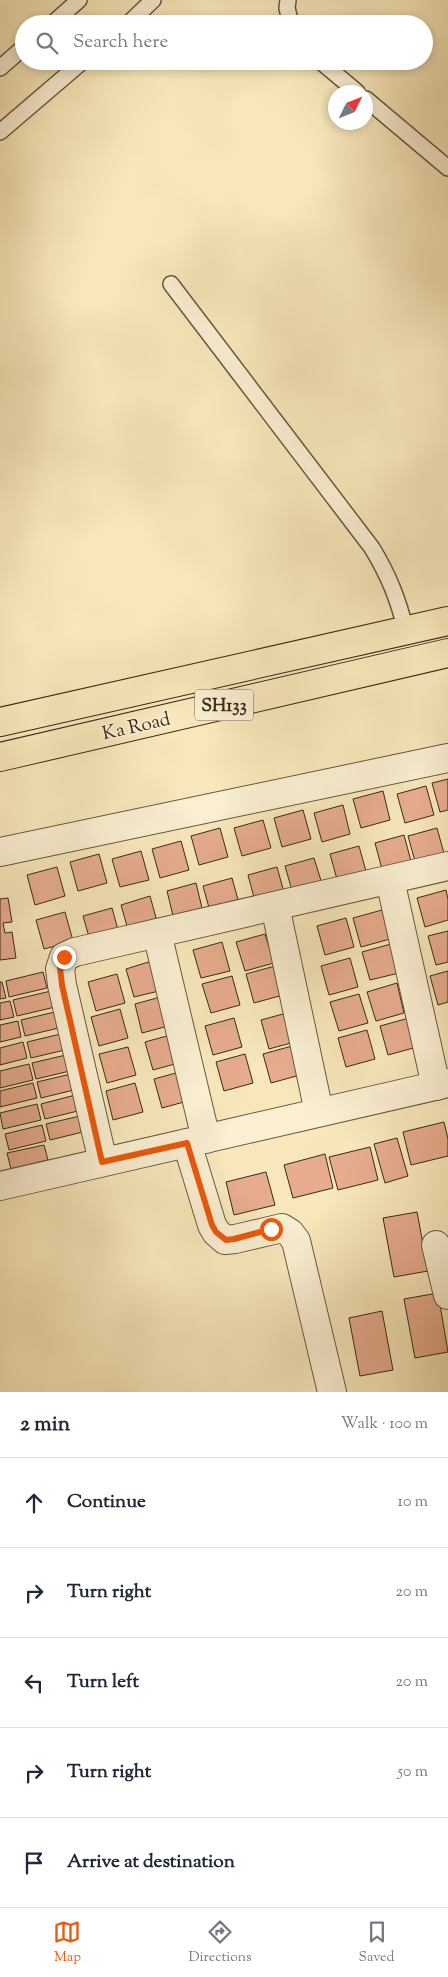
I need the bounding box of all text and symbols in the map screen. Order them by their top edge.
search box [15,15,433,70]
icon: search [33,29,61,57]
text: Search here [73,29,168,56]
north arrow [328,85,373,130]
road number: SH133 [195,690,253,720]
street label: Ka Road [100,706,174,748]
route end [53,946,76,969]
route start [260,1218,283,1241]
text: 2 min [20,1410,70,1440]
text: Walk · 100 m [341,1413,428,1436]
icon: ahead [20,1489,48,1517]
text: Continue [67,1489,146,1516]
text: 10 m [398,1491,428,1514]
icon: right [20,1579,48,1607]
text: Turn right [67,1579,151,1606]
text: 20 m [395,1581,428,1604]
icon: left [20,1669,48,1697]
text: Turn left [67,1669,139,1696]
text: 20 m [395,1671,428,1694]
icon: right [20,1759,48,1787]
text: Turn right [67,1759,151,1786]
text: 50 m [397,1761,428,1784]
icon: arrive [20,1849,48,1877]
text: Arrive at destination [67,1849,235,1876]
tab: Map [53,1918,81,1968]
tab: Directions [188,1918,252,1968]
tab: Saved [359,1918,394,1968]

